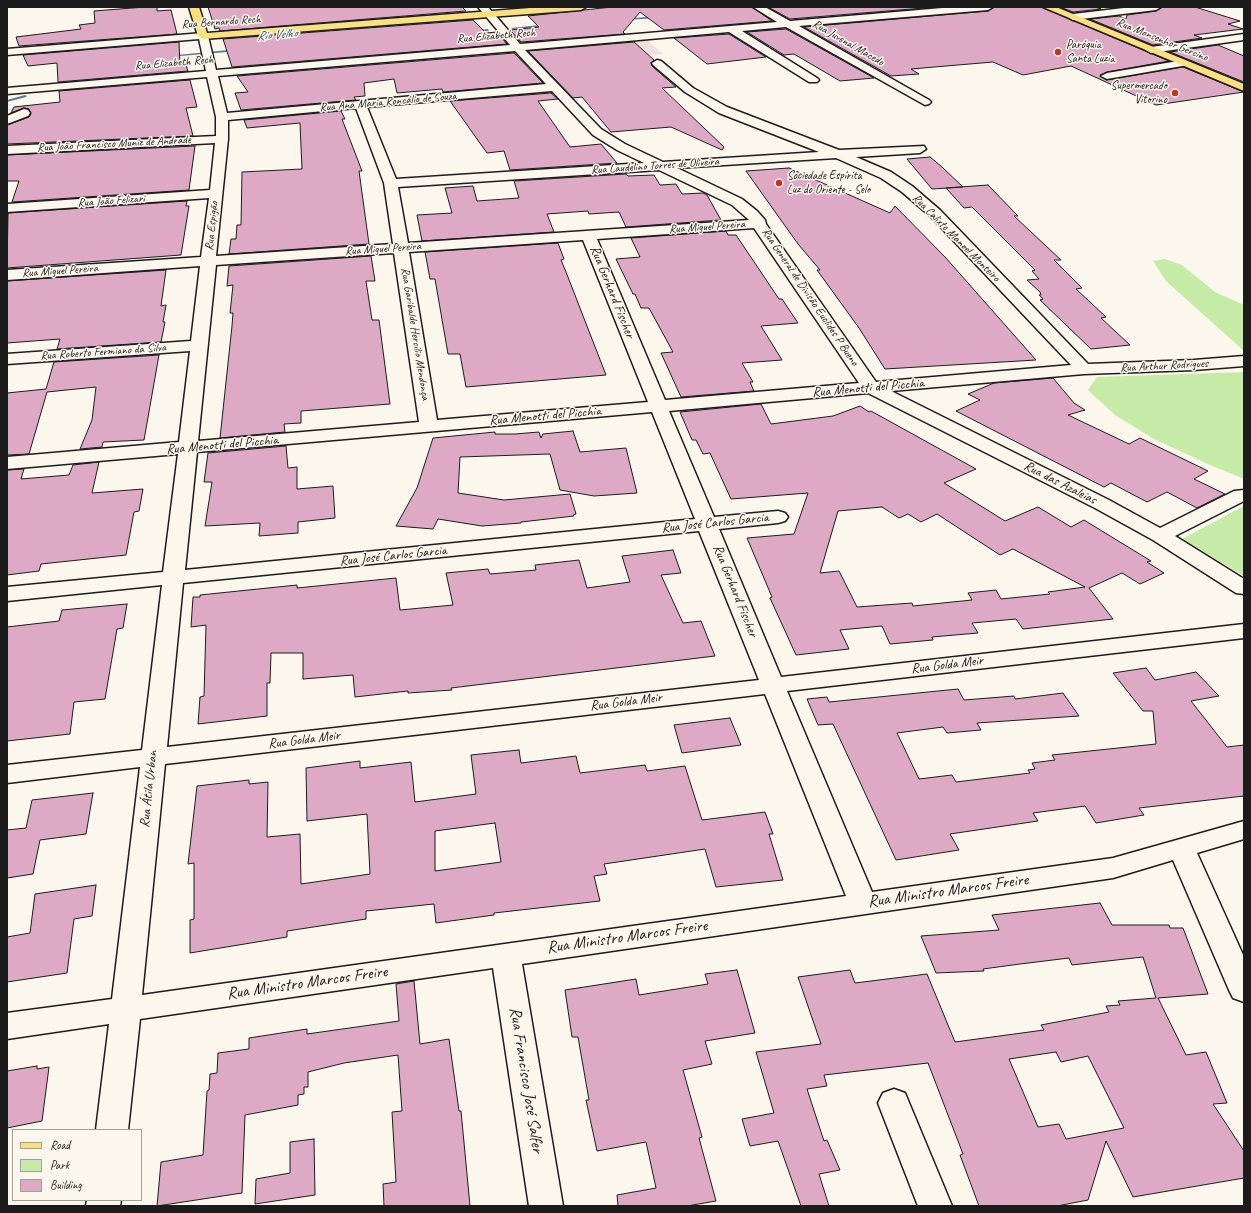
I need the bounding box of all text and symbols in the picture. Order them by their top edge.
street label: Rua Bernardo Rech [181,12,261,32]
street label: Rua Monsenhor Gercino [1114,15,1210,65]
street label: Rua Juvenal Macedo [810,17,886,69]
water label: Rio Velho [256,25,298,45]
street label: Rua Elizabeth Rech [456,25,536,47]
place label: Paróquia Santa Luzia [1066,38,1114,66]
marker: Paróquia Santa Luzia [1053,47,1063,57]
street label: Rua Elizabeth Rech [134,52,214,74]
place label: Supermercado Vitorino [1111,79,1167,107]
marker: Supermercado Vitorino [1170,88,1180,98]
street label: Rua Ana Maria Roncálio de Souza [319,89,457,115]
street label: Rua João Francisco Muniz de Andrade [37,133,191,155]
street label: Rua Laudelino Torres de Oliveira [590,154,720,178]
place label: Sociedade Espírita Luz do Oriente - Selo [787,169,870,197]
marker: Sociedade Espírita Luz do Oriente - Selo [774,178,784,188]
street label: Rua João Felizari [77,191,145,211]
street label: Rua Calixto Manoel Monteiro [909,191,1003,285]
street label: Rua Espigão [202,201,222,251]
street label: Rua Miguel Pereira [669,217,745,237]
street label: Rua General de Divisão Euclides P Bueno [759,226,861,368]
street label: Rua Miguel Pereira [345,239,421,259]
street label: Rua Gerhard Fischer [586,243,638,341]
street label: Rua Miguel Pereira [22,261,98,281]
street label: Rua Garibalde Hercílio Mendonça [397,267,433,401]
street label: Rua Roberto Fermiano da Silva [40,340,166,364]
street label: Rua Arthur Rodrigues [1120,357,1208,375]
street label: Rua Menotti del Picchia [811,375,925,401]
street label: Rua Menotti del Picchia [488,403,602,429]
street label: Rua Menotti del Picchia [165,432,279,458]
street label: Rua das Azaleias [1021,458,1099,508]
street label: Rua José Carlos Garcia [661,509,769,537]
street label: Rua José Carlos Garcia [339,542,447,570]
street label: Rua Gerhard Fischer [709,542,761,640]
street label: Rua Golda Meir [910,652,984,678]
street label: Rua Golda Meir [589,689,663,715]
street label: Rua Golda Meir [267,727,341,753]
street label: Rua Átila Urban [137,750,161,828]
street label: Rua Ministro Marcos Freire [867,870,1029,912]
street label: Rua Ministro Marcos Freire [546,916,708,958]
street label: Rua Ministro Marcos Freire [226,962,388,1004]
street label: Rua Francisco José Salfer [504,1006,548,1154]
legend [12,1129,142,1201]
text: Road [50,1137,70,1153]
text: Park [50,1157,69,1173]
text: Building [50,1177,82,1193]

